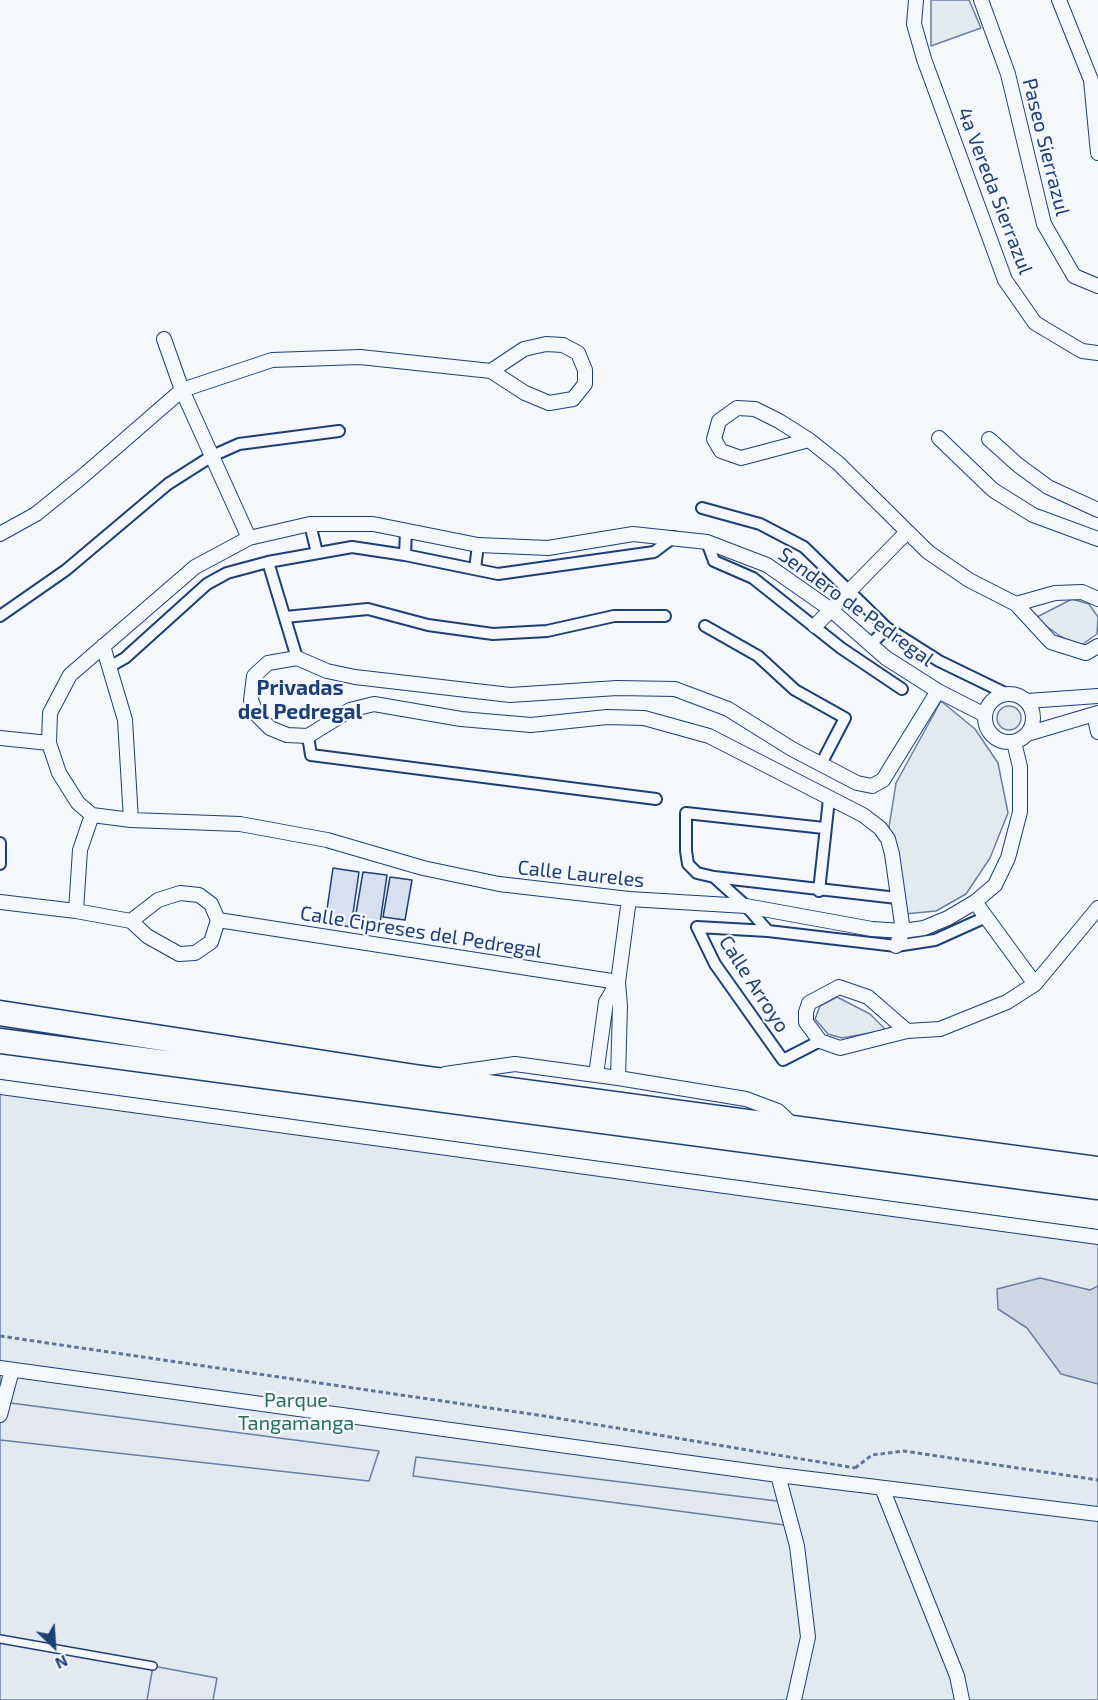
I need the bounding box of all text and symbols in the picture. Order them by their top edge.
street label: Paseo Sierrazul [1017,76,1075,218]
street label: 4a Vereda Sierrazul [952,104,1038,278]
street label: Sendero de Pedregal [774,543,938,671]
district label: Privadas del Pedregal [238,675,362,725]
street label: Calle Laureles [516,855,646,893]
street label: Calle Cipreses del Pedregal [298,901,544,963]
street label: Calle Arroyo [714,931,794,1037]
park label: Parque Tangamanga [238,1388,354,1435]
north arrow [24,1616,84,1676]
text: N [53,1652,71,1674]

